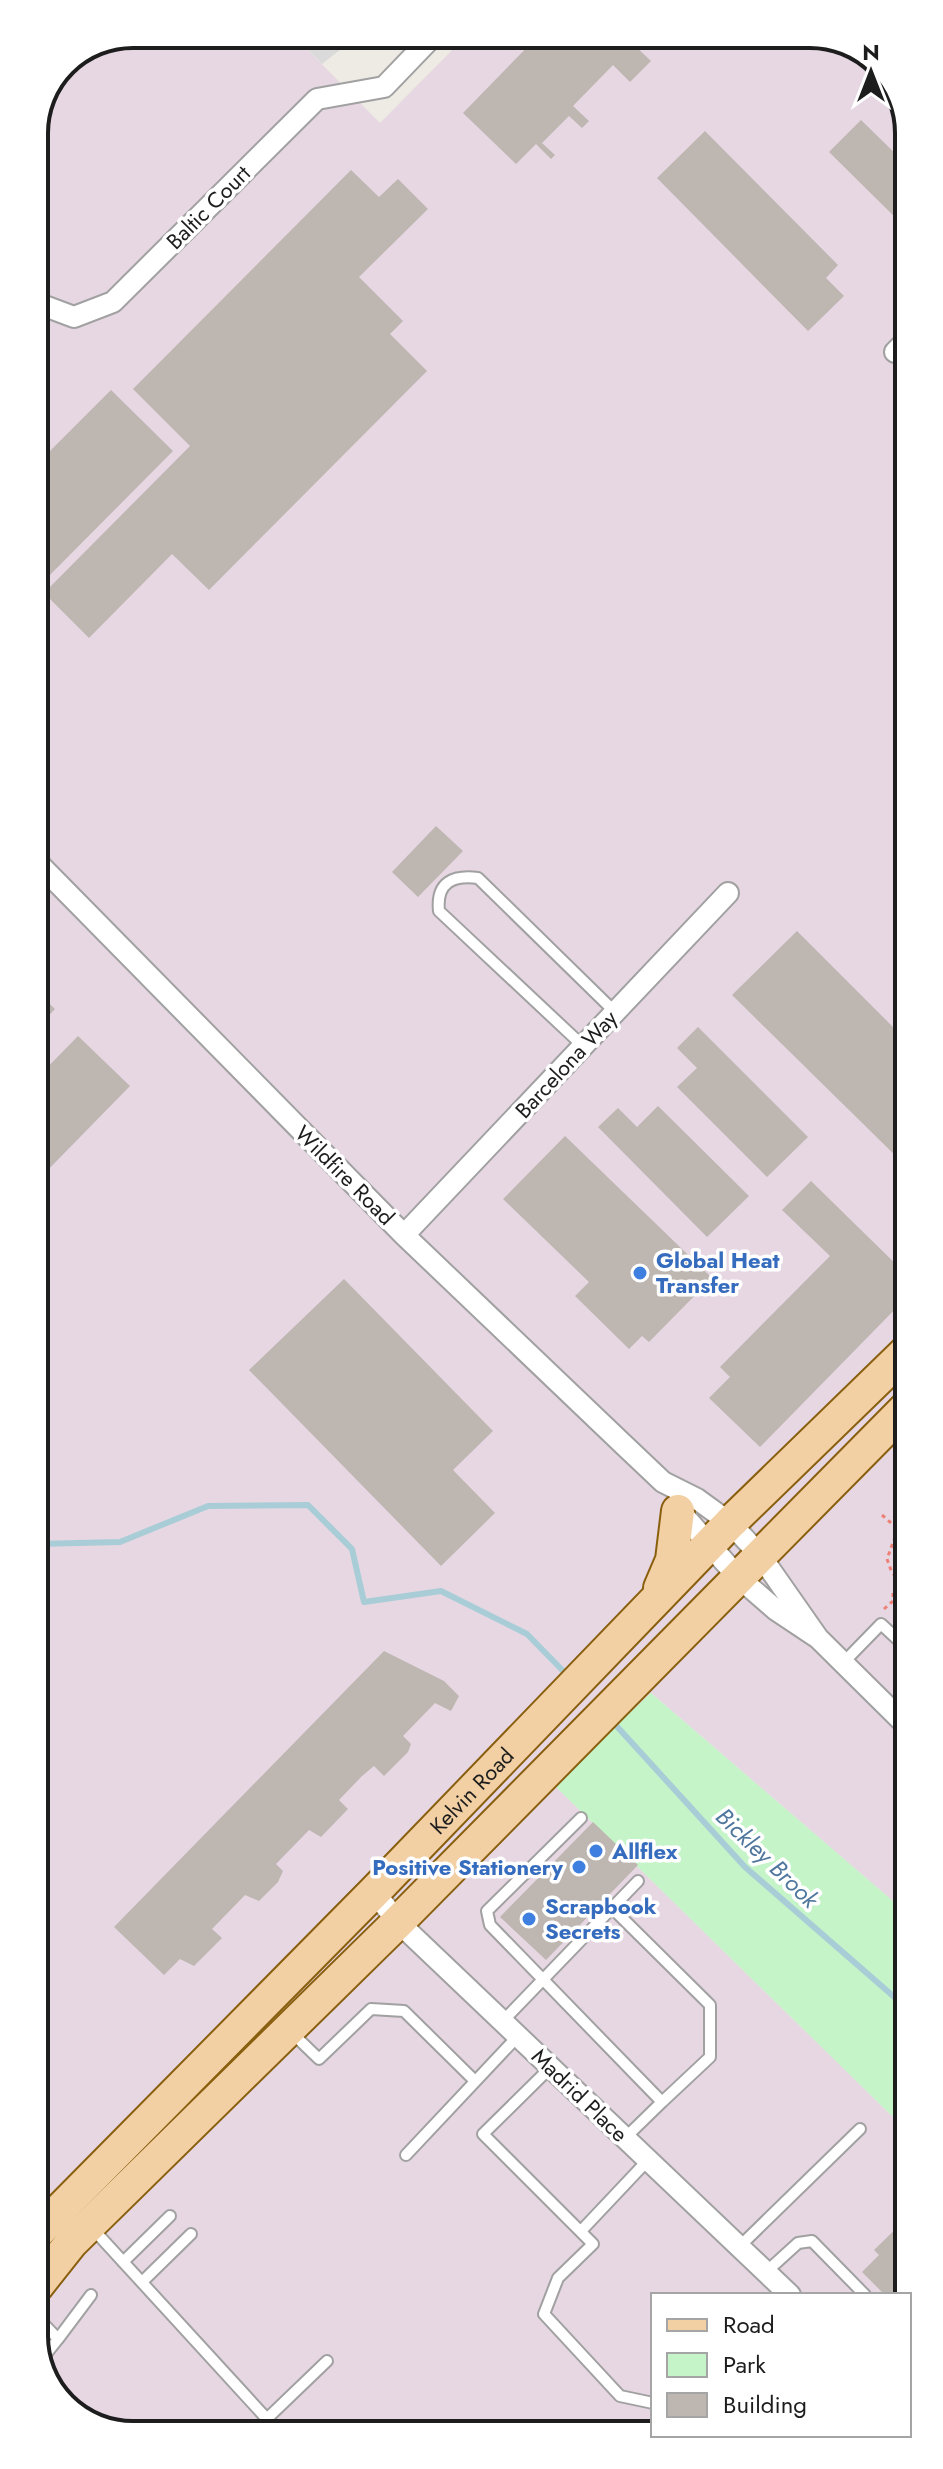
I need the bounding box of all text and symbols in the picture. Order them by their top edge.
north arrow [831,32,911,112]
text: N [862,36,880,68]
street label: Baltic Court [159,157,258,256]
street label: Barcelona Way [507,1003,625,1125]
street label: Wildfire Road [288,1118,402,1232]
place label: Global Heat Transfer [656,1244,780,1301]
marker: Global Heat Transfer [631,1264,649,1282]
street label: Kelvin Road [422,1740,521,1841]
water label: Bickley Brook [708,1799,828,1917]
place label: Allflex [611,1835,678,1867]
marker: Allflex [587,1842,605,1860]
place label: Positive Stationery [372,1851,564,1883]
marker: Positive Stationery [570,1858,588,1876]
place label: Scrapbook Secrets [545,1890,657,1947]
marker: Scrapbook Secrets [520,1910,538,1928]
street label: Madrid Place [525,2041,635,2149]
legend [651,2293,911,2437]
text: Road [723,2307,775,2342]
text: Park [723,2347,766,2382]
text: Building [723,2387,807,2422]

